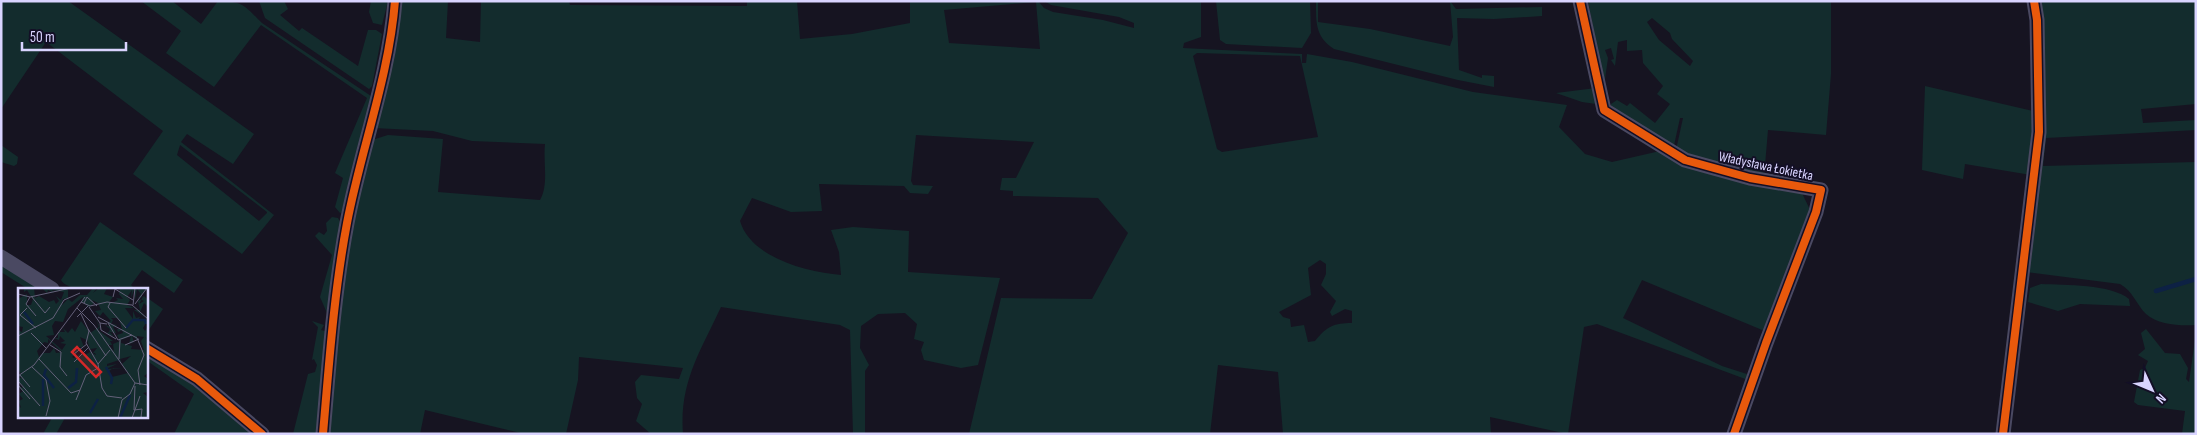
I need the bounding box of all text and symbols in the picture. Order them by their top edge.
scale bar [22,20,126,52]
text: 50 m [30,28,55,47]
street label: Władysława Łokietka [1717,148,1815,184]
inset map [18,288,148,418]
north arrow [2127,365,2177,415]
text: N [2152,390,2170,407]

